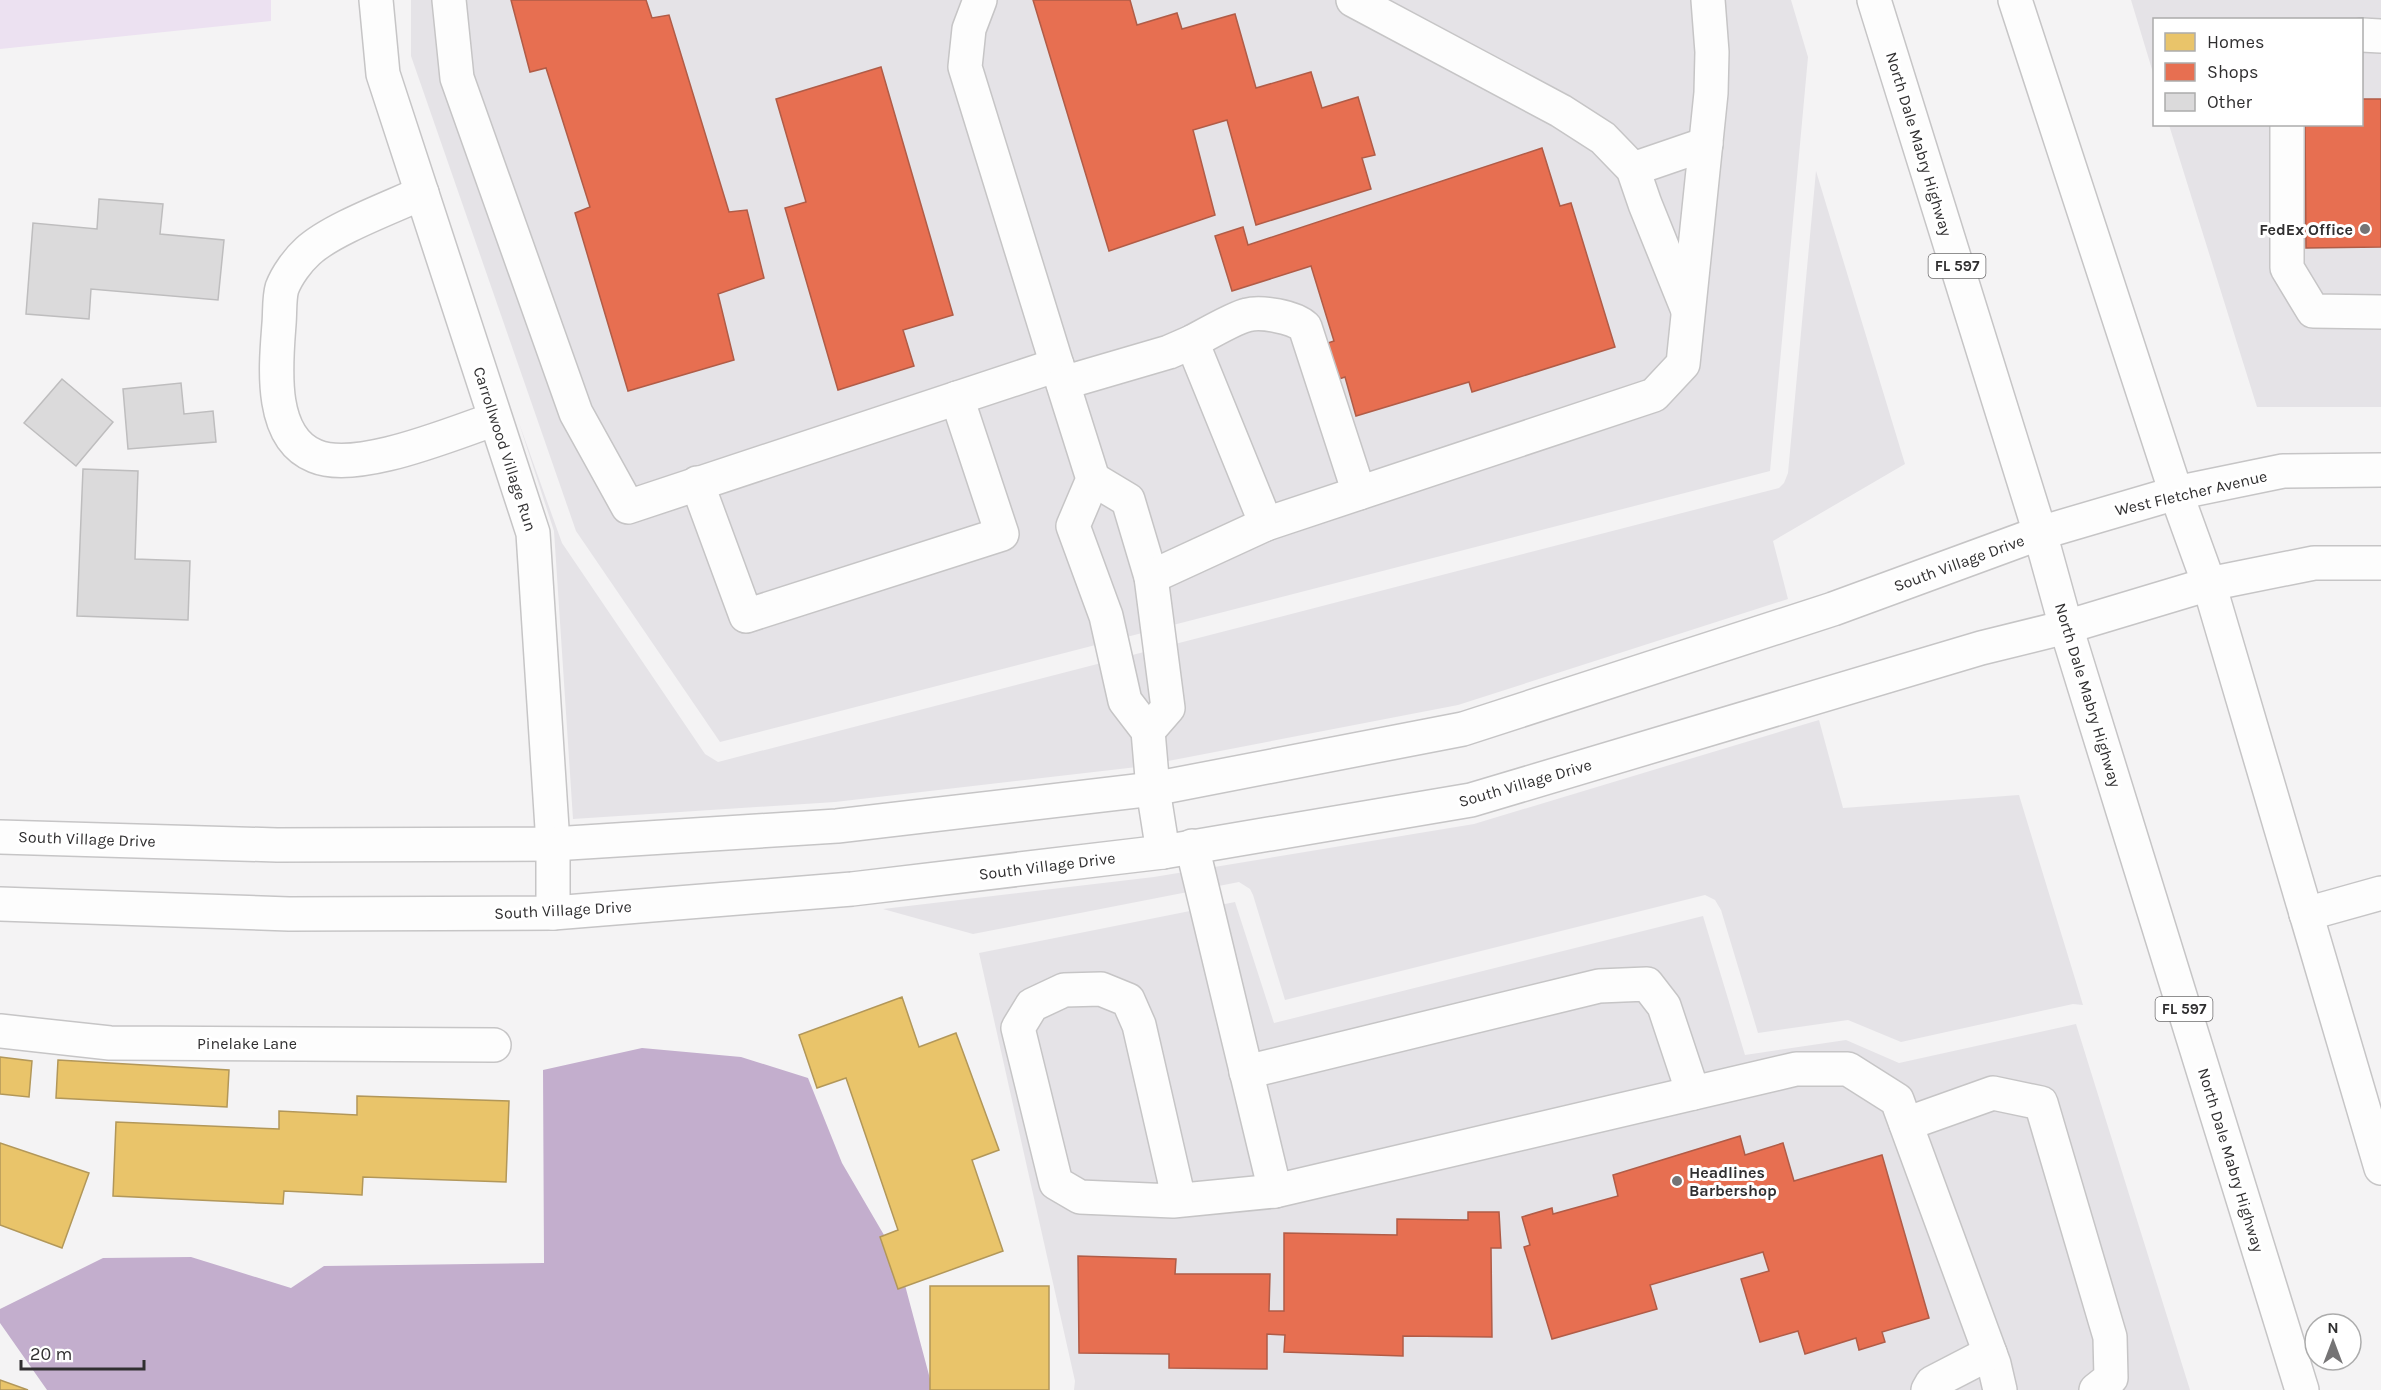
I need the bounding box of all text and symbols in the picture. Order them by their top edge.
legend [2153,18,2363,126]
text: Homes [2207,31,2264,53]
street label: North Dale Mabry Highway [1882,50,1956,239]
text: Shops [2207,61,2259,83]
text: Other [2207,91,2252,113]
place label: FedEx Office [2259,220,2353,239]
marker: FedEx Office [2358,222,2372,236]
road number: FL 597 [1928,254,1986,278]
street label: Carrollwood Village Run [469,364,541,534]
street label: West Fletcher Avenue [2113,466,2269,520]
street label: South Village Drive [1891,531,2027,595]
street label: North Dale Mabry Highway [2051,601,2125,790]
street label: South Village Drive [1456,755,1594,811]
street label: South Village Drive [18,827,156,851]
street label: South Village Drive [978,848,1116,884]
street label: South Village Drive [494,897,632,923]
road number: FL 597 [2156,997,2212,1021]
street label: Pinelake Lane [197,1034,297,1053]
street label: North Dale Mabry Highway [2194,1066,2268,1255]
place label: Headlines Barbershop [1689,1163,1777,1200]
marker: Headlines Barbershop [1670,1174,1684,1188]
north arrow [2303,1312,2363,1372]
text: N [2327,1318,2339,1337]
scale bar [21,1333,144,1371]
text: 20 m [30,1343,72,1365]

